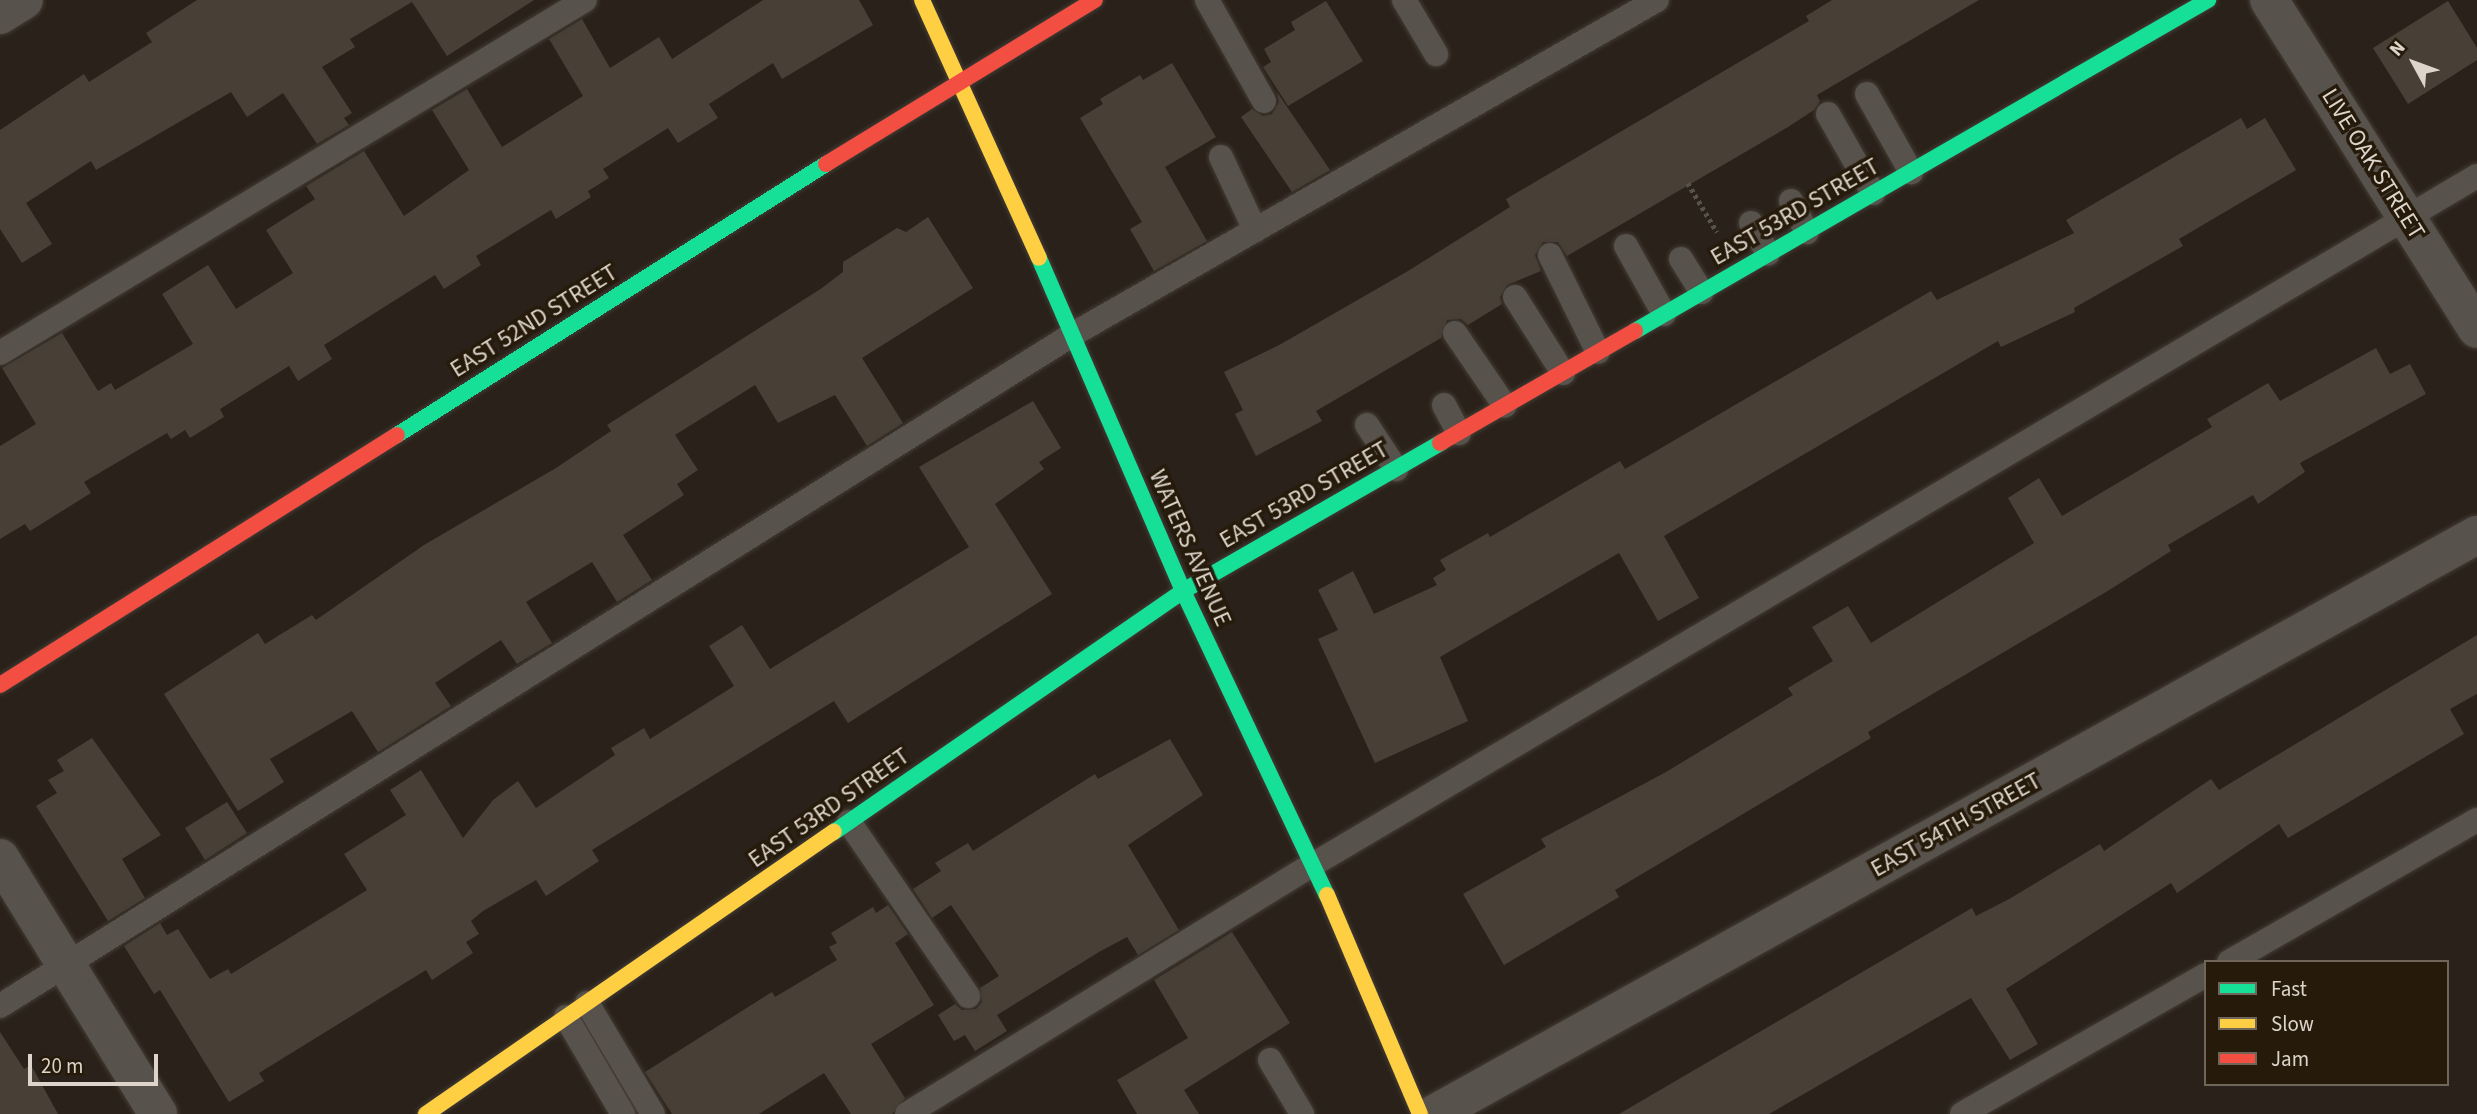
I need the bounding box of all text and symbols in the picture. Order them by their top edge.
north arrow [2379,28,2449,98]
text: N [2383,35,2412,63]
street label: LIVE OAK STREET [2315,83,2431,245]
street label: EAST 53RD STREET [1706,152,1884,272]
street label: EAST 52ND STREET [445,258,623,384]
street label: EAST 53RD STREET [1215,435,1393,555]
street label: WATERS AVENUE [1143,465,1237,631]
street label: EAST 53RD STREET [743,742,915,874]
street label: EAST 54TH STREET [1866,766,2046,884]
legend [2204,960,2449,1086]
text: Fast [2271,974,2307,1004]
text: Slow [2271,1009,2314,1039]
scale bar [32,1040,161,1084]
text: Jam [2271,1044,2309,1074]
text: 20 m [41,1051,83,1081]

